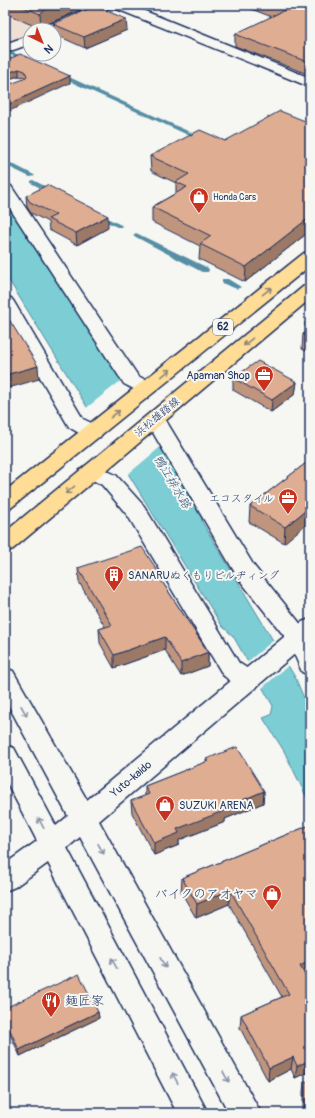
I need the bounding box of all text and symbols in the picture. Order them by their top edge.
north arrow [22,22,62,62]
text: N [41,42,56,57]
shop icon: Honda Cars [188,186,210,214]
place label: Honda Cars [213,192,256,203]
one-way arrow [261,287,272,296]
road number: 62 [213,319,233,335]
one-way arrow [242,337,253,346]
office icon: Apaman Shop [253,364,275,392]
one-way arrow [160,368,171,377]
place label: Apaman Shop [187,369,250,382]
street label: 浜松雄踏線 [132,394,182,440]
one-way arrow [110,409,120,418]
water label: 鴨江排水路 [150,452,194,512]
one-way arrow [64,485,75,494]
office icon: エコスタイル [277,487,299,515]
place label: エコスタイル [209,492,274,505]
building icon: SANARUぬくもりビルヂィング [103,564,125,592]
place label: SANARUぬくもりビルヂィング [128,569,280,582]
one-way arrow [21,705,28,717]
street label: Yuto-kaido [107,758,154,800]
shop icon: SUZUKI ARENA [154,794,176,822]
place label: SUZUKI ARENA [179,799,254,812]
one-way arrow [37,817,44,829]
one-way arrow [97,843,105,855]
shop icon: バイクのアオヤマ [261,883,283,911]
place label: バイクのアオヤマ [155,886,258,902]
one-way arrow [110,957,117,969]
one-way arrow [160,957,168,969]
restaurant icon: 麺匠家 [40,990,62,1018]
place label: 麺匠家 [65,993,104,1009]
one-way arrow [223,1071,230,1083]
one-way arrow [170,1073,178,1085]

